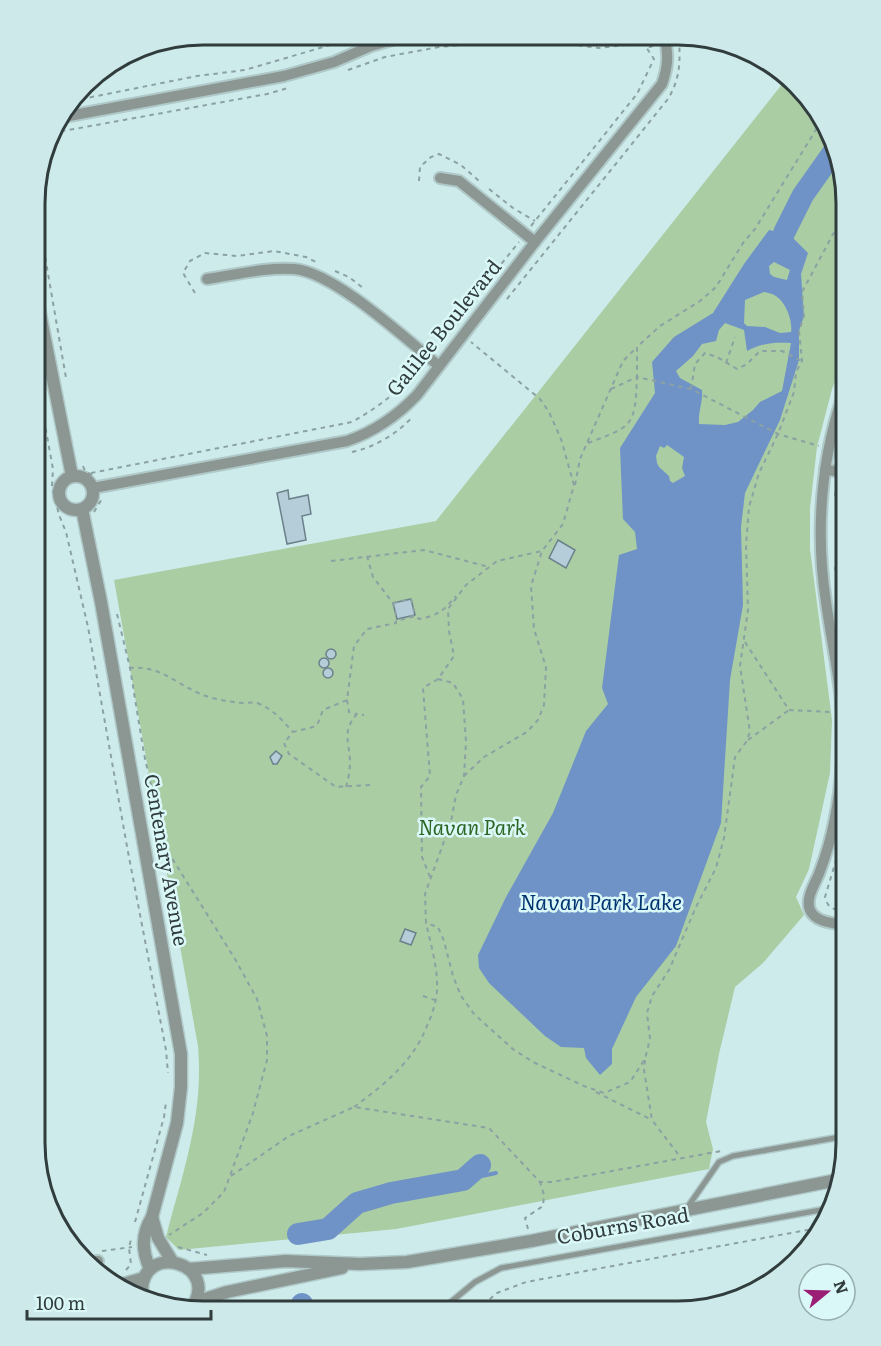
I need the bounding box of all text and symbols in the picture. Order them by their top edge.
street label: Galilee Boulevard [378,252,507,402]
street label: Centenary Avenue [138,771,198,948]
park label: Navan Park [418,811,526,841]
water label: Navan Park Lake [520,885,682,916]
street label: Coburns Road [554,1198,691,1250]
north arrow [797,1262,857,1322]
text: N [829,1277,856,1297]
scale bar [27,1283,212,1321]
text: 100 m [36,1289,85,1316]

